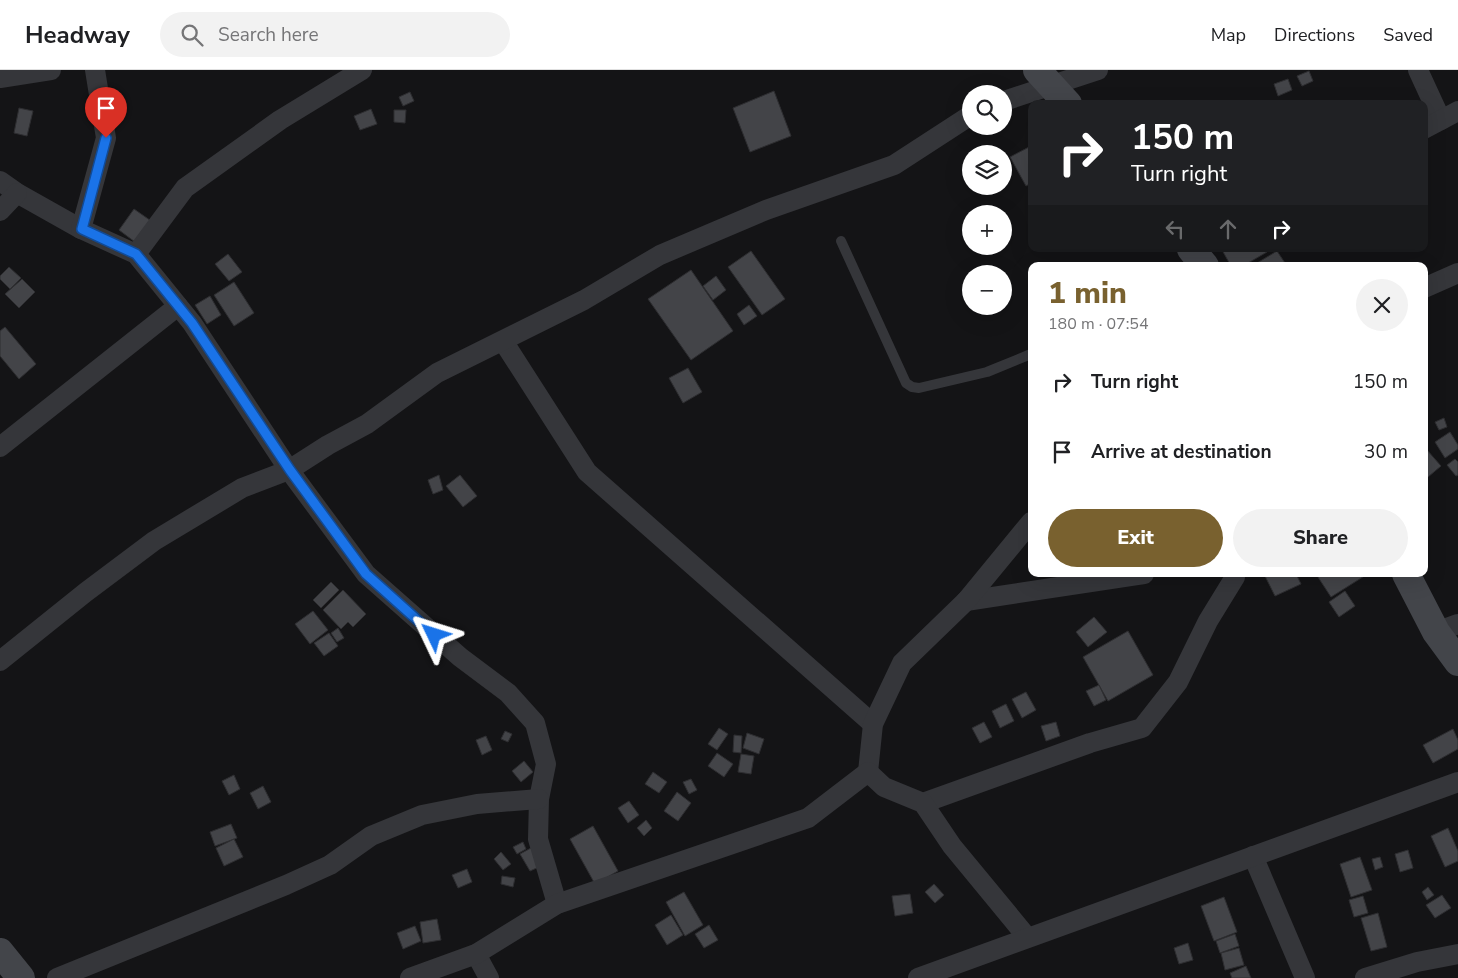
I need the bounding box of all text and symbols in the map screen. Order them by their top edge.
search box [160,12,510,57]
text: Headway [25,19,130,51]
icon: search [178,21,206,49]
text: Search here [218,22,319,48]
text: Map [1211,23,1246,47]
text: Directions [1274,23,1355,47]
text: Saved [1383,23,1433,47]
map controls [962,85,1012,315]
button: search [962,85,1012,135]
pin [85,87,127,138]
icon: arrive [92,94,120,122]
text: 150 m [1131,114,1234,161]
icon: right [1048,120,1113,185]
button: layers [962,145,1012,195]
text: Turn right [1131,159,1227,189]
button: + [962,205,1012,255]
icon: left [1161,215,1189,243]
icon: ahead [1214,215,1242,243]
icon: right [1267,215,1295,243]
button: − [962,265,1012,315]
text: 1 min [1048,273,1127,314]
button: close [1356,279,1408,331]
text: 180 m · 07:54 [1048,313,1149,335]
icon: right [1048,368,1076,396]
text: Turn right [1091,369,1178,395]
text: 150 m [1353,369,1408,395]
icon: arrive [1048,438,1076,466]
text: Arrive at destination [1091,439,1272,465]
text: 30 m [1364,439,1408,465]
button: Exit [1048,509,1223,567]
button: Share [1233,509,1408,567]
position arrow [407,608,459,660]

